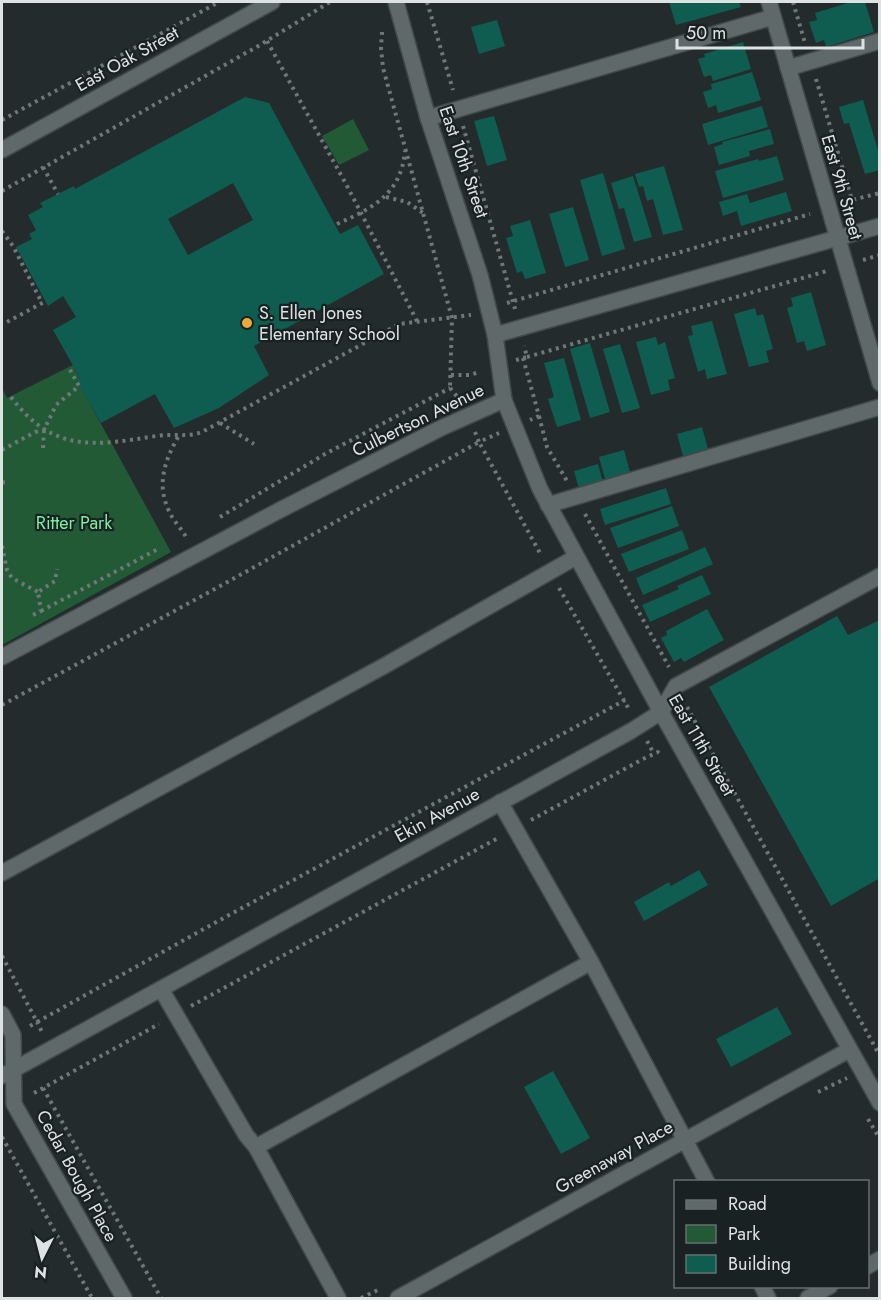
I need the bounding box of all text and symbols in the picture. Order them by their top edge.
scale bar [677,12,863,50]
street label: East Oak Street [71,20,184,98]
text: 50 m [686,20,726,46]
street label: East 10th Street [433,103,495,222]
street label: East 9th Street [815,131,870,243]
place label: S. Ellen Jones Elementary School [259,300,400,347]
marker: S. Ellen Jones Elementary School [240,316,254,330]
street label: Culbertson Avenue [348,377,488,463]
park label: Ritter Park [36,510,112,536]
street label: East 11th Street [662,689,742,801]
street label: Ekin Avenue [390,781,484,849]
street label: Cedar Bough Place [30,1105,124,1247]
street label: Greenaway Place [550,1114,678,1200]
legend [674,1180,869,1288]
text: Road [728,1191,767,1217]
text: Park [728,1221,760,1247]
north arrow [12,1228,72,1288]
text: Building [728,1251,791,1277]
text: N [33,1260,48,1285]

